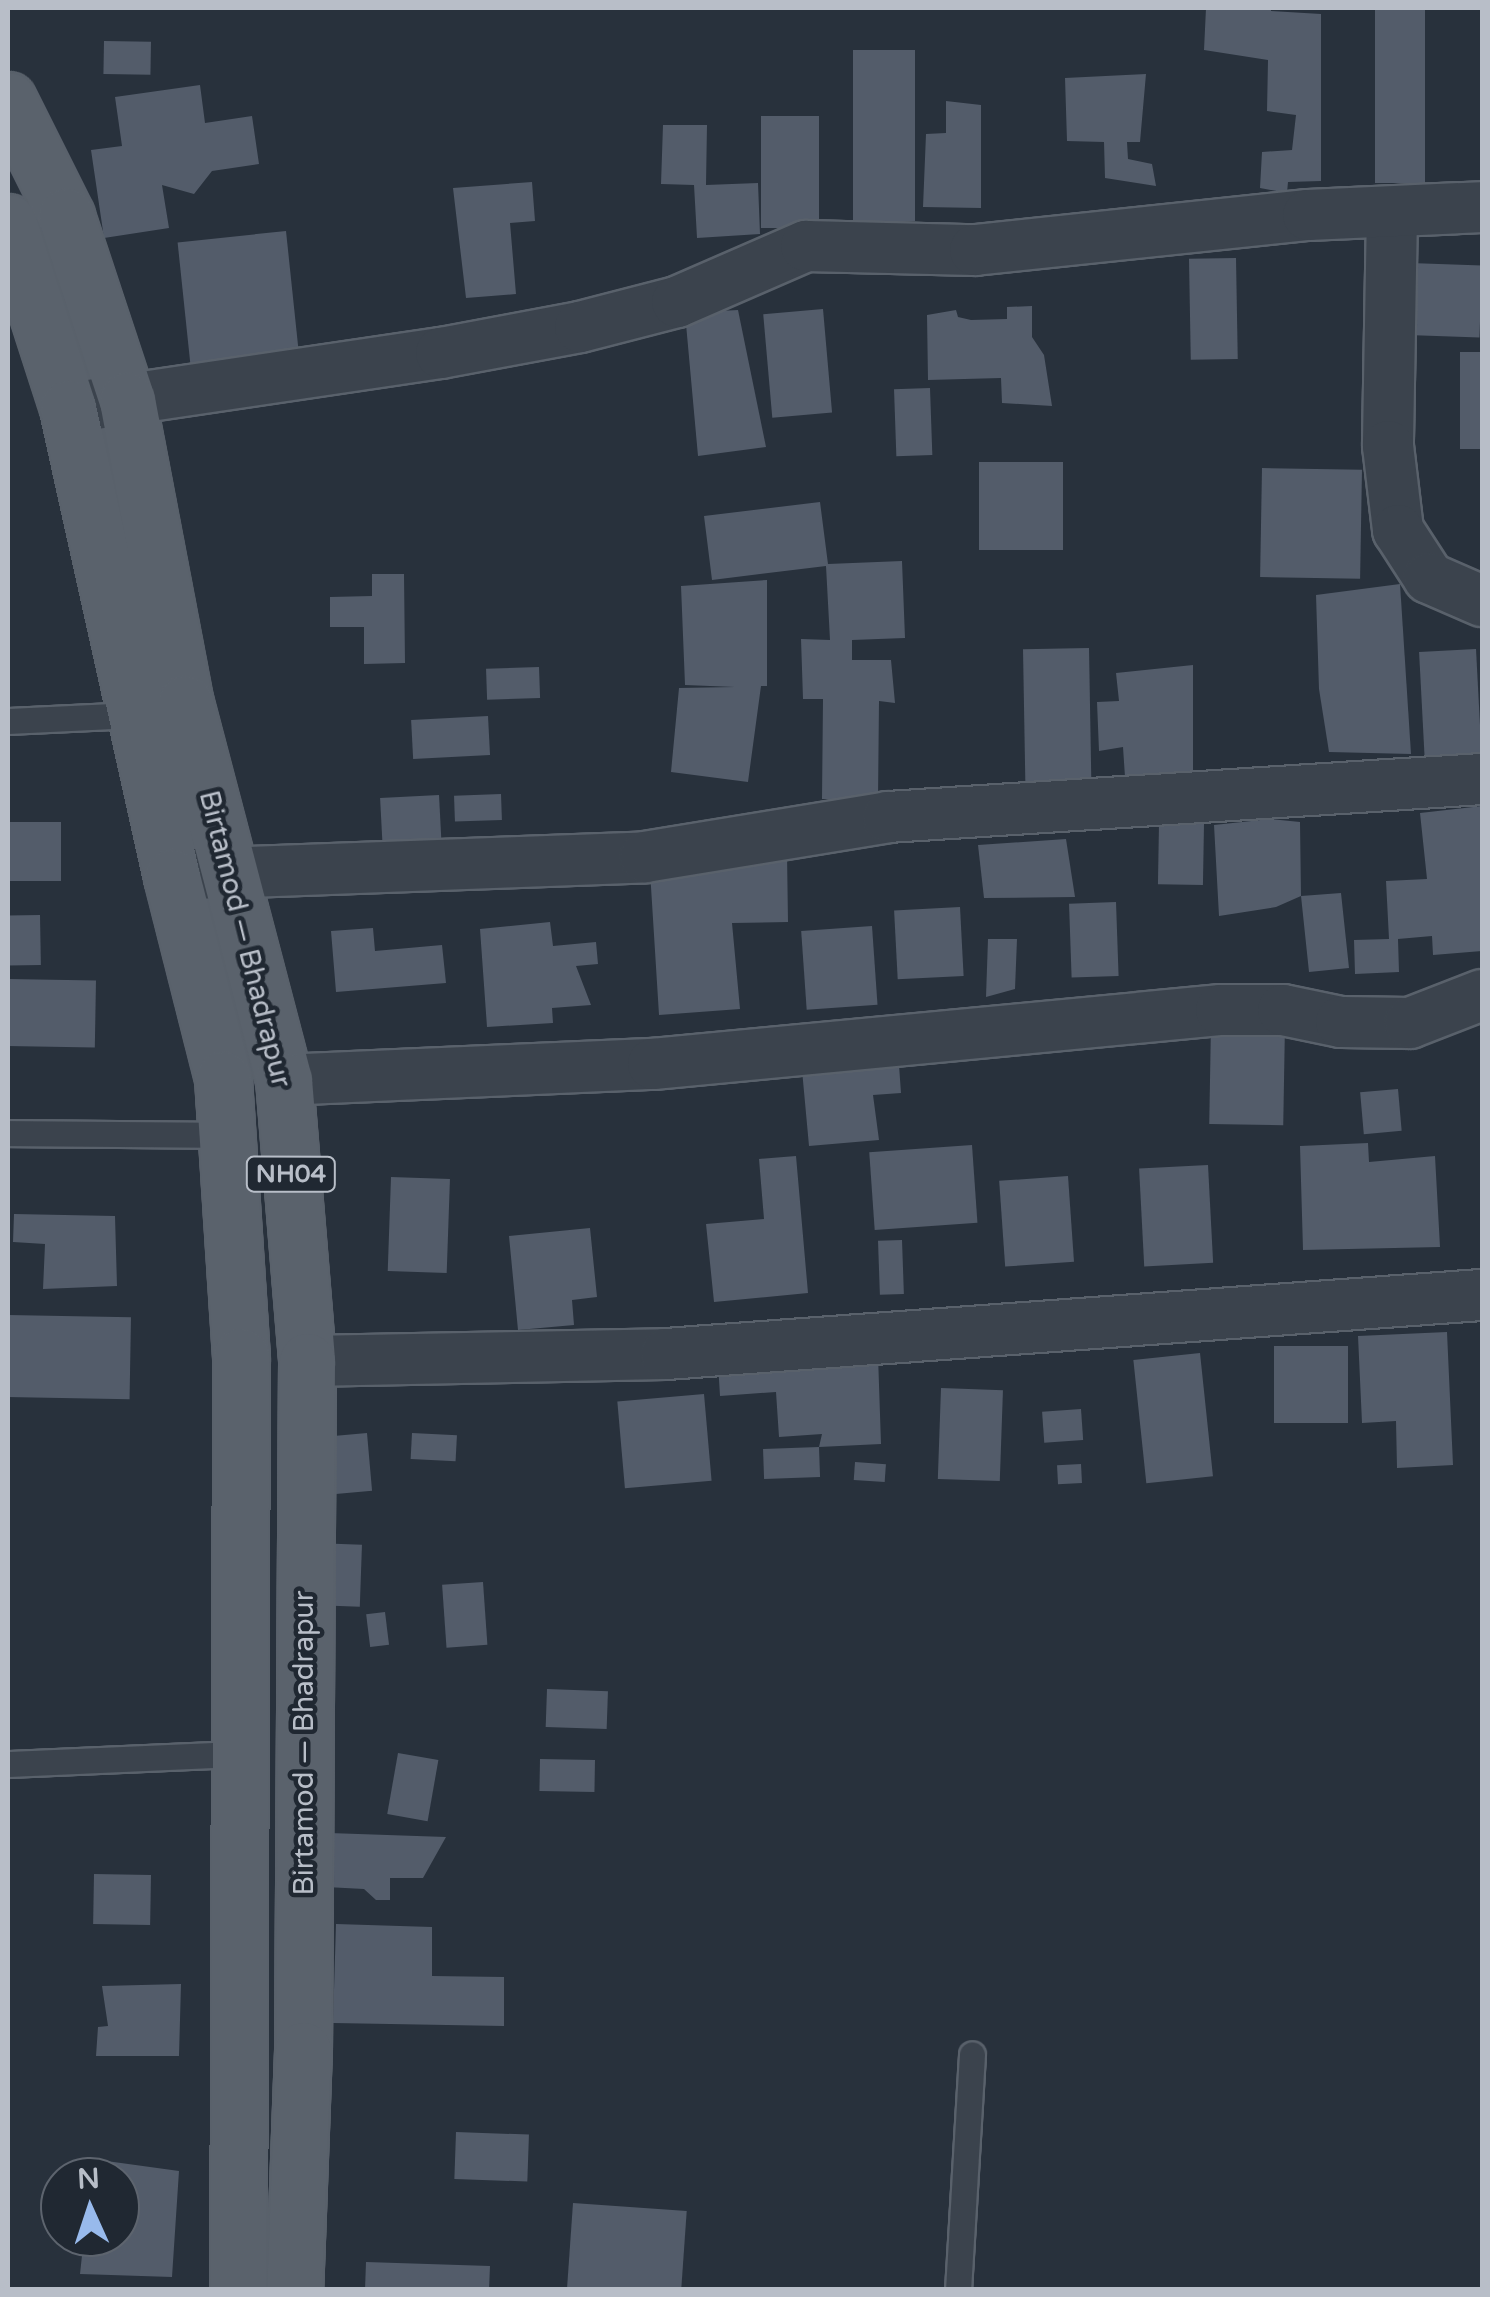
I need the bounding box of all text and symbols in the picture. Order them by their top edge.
street label: Birtamod — Bhadrapur [192,787,298,1091]
road number: NH04 [244,1154,338,1194]
street label: Birtamod — Bhadrapur [287,1591,321,1895]
north arrow [40,2157,140,2257]
text: N [76,2161,101,2197]

